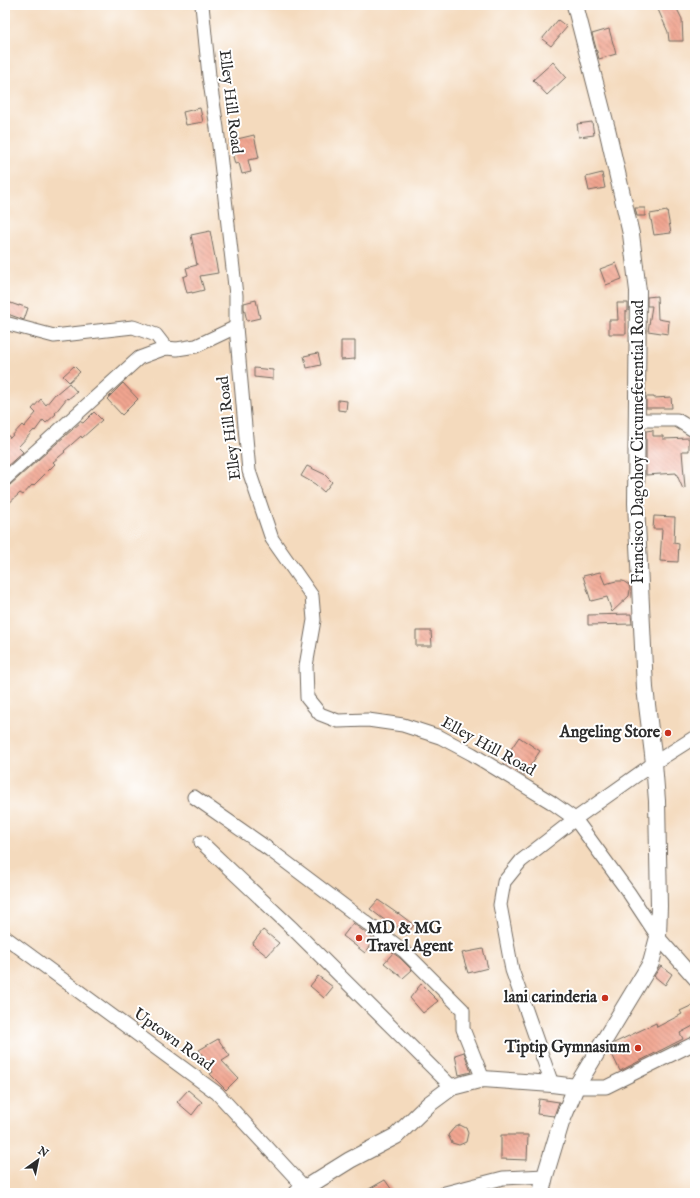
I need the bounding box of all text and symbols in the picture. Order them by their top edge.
street label: Elley Hill Road [214,49,246,156]
street label: Francisco Dagohoy Circumeferential Road [629,299,649,584]
street label: Elley Hill Road [214,374,246,481]
street label: Elley Hill Road [437,713,539,781]
place label: Angeling Store [559,723,661,743]
marker: Angeling Store [663,728,673,738]
place label: MD & MG Travel Agent [366,919,454,957]
marker: MD & MG Travel Agent [354,933,364,943]
place label: lani carinderia [503,988,598,1008]
marker: lani carinderia [600,993,610,1003]
street label: Uptown Road [129,1004,217,1076]
place label: Tiptip Gymnasium [504,1038,631,1058]
marker: Tiptip Gymnasium [633,1043,643,1053]
north arrow [18,1140,58,1180]
text: N [34,1143,51,1161]

